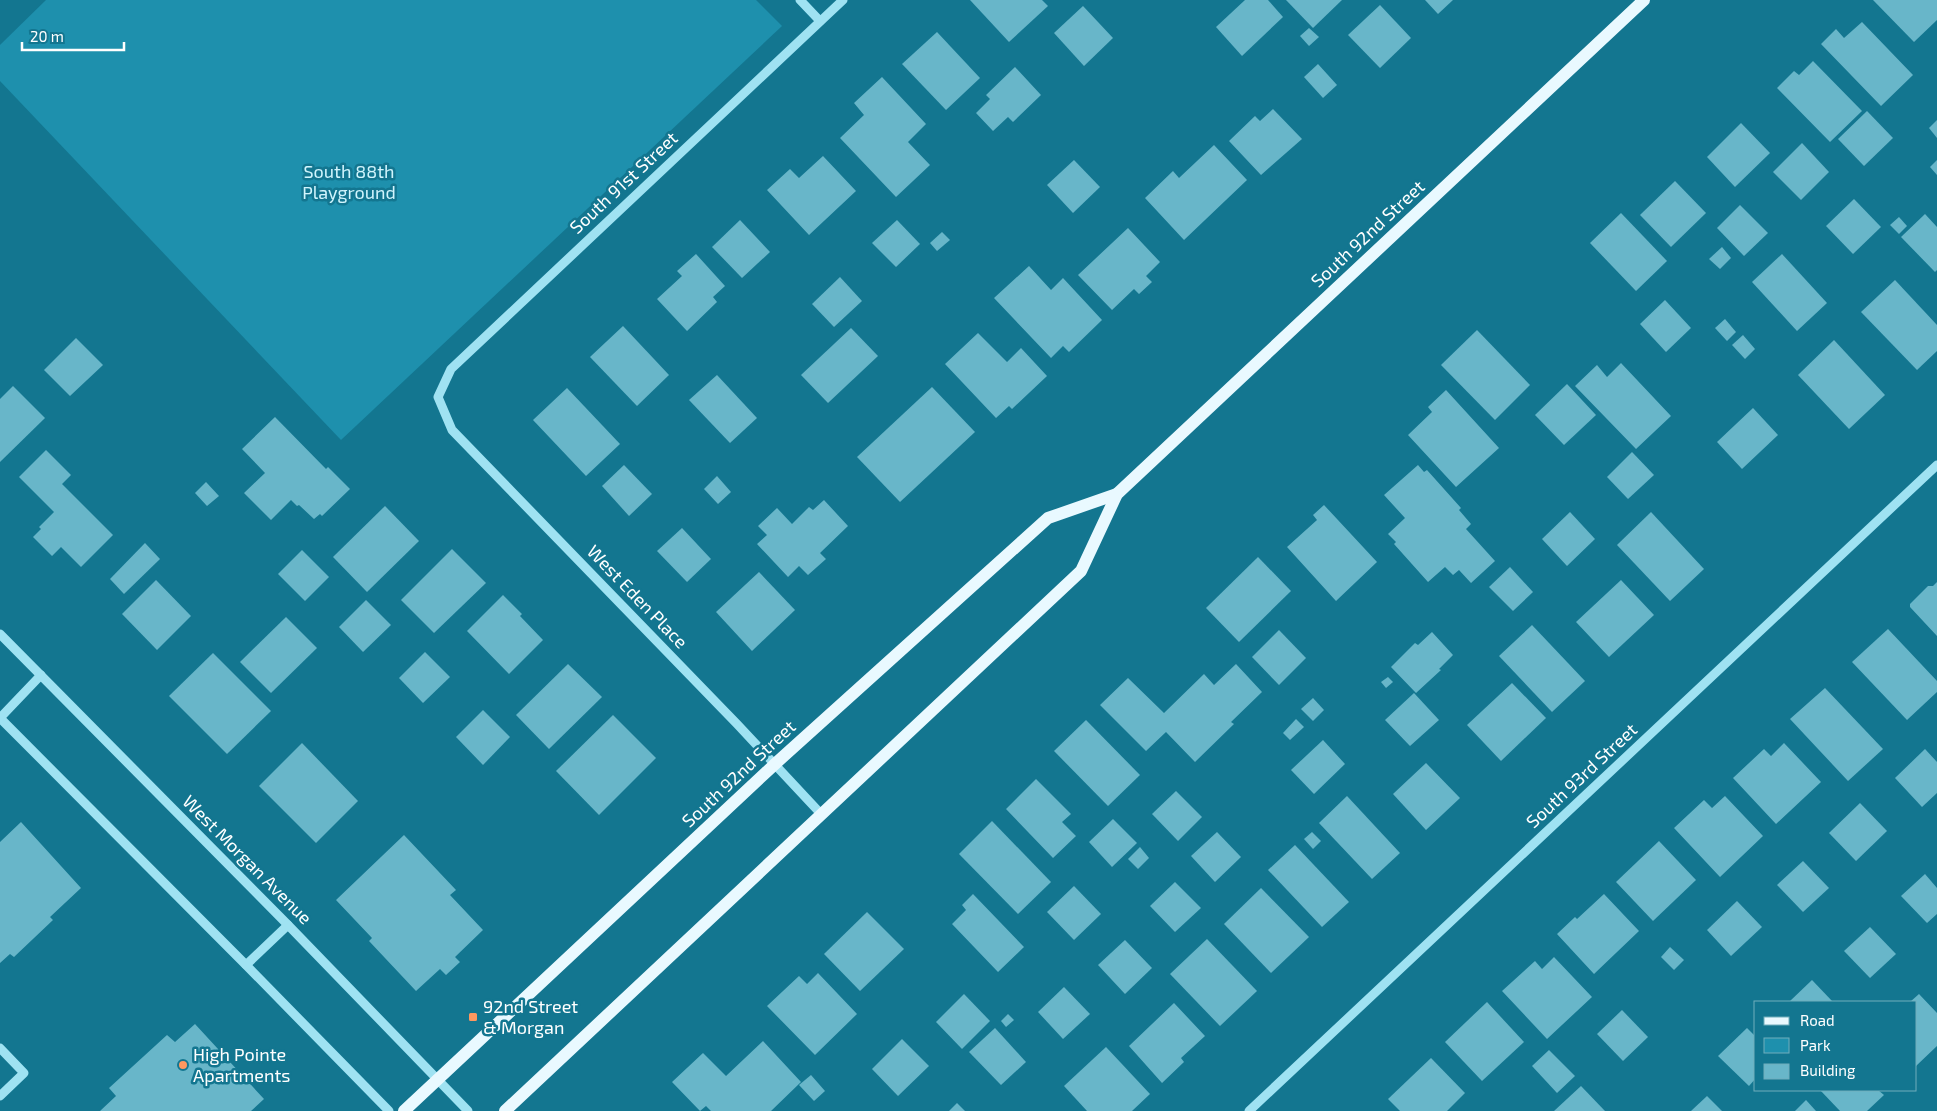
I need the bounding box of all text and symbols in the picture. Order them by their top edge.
scale bar [22,20,125,52]
text: 20 m [30,27,64,45]
street label: South 91st Street [565,127,682,238]
park label: South 88th Playground [302,160,396,203]
street label: South 92nd Street [1306,175,1429,291]
street label: West Eden Place [583,540,693,653]
street label: South 92nd Street [677,715,800,831]
street label: South 93rd Street [1521,718,1641,832]
street label: West Morgan Avenue [178,790,317,929]
place label: 92nd Street & Morgan [483,995,578,1038]
legend [1754,1001,1917,1091]
marker: 92nd Street & Morgan [467,1011,479,1023]
text: Road [1800,1011,1835,1029]
text: Park [1800,1036,1831,1054]
place label: High Pointe Apartments [193,1043,291,1086]
marker: High Pointe Apartments [177,1059,189,1071]
text: Building [1800,1061,1856,1079]

